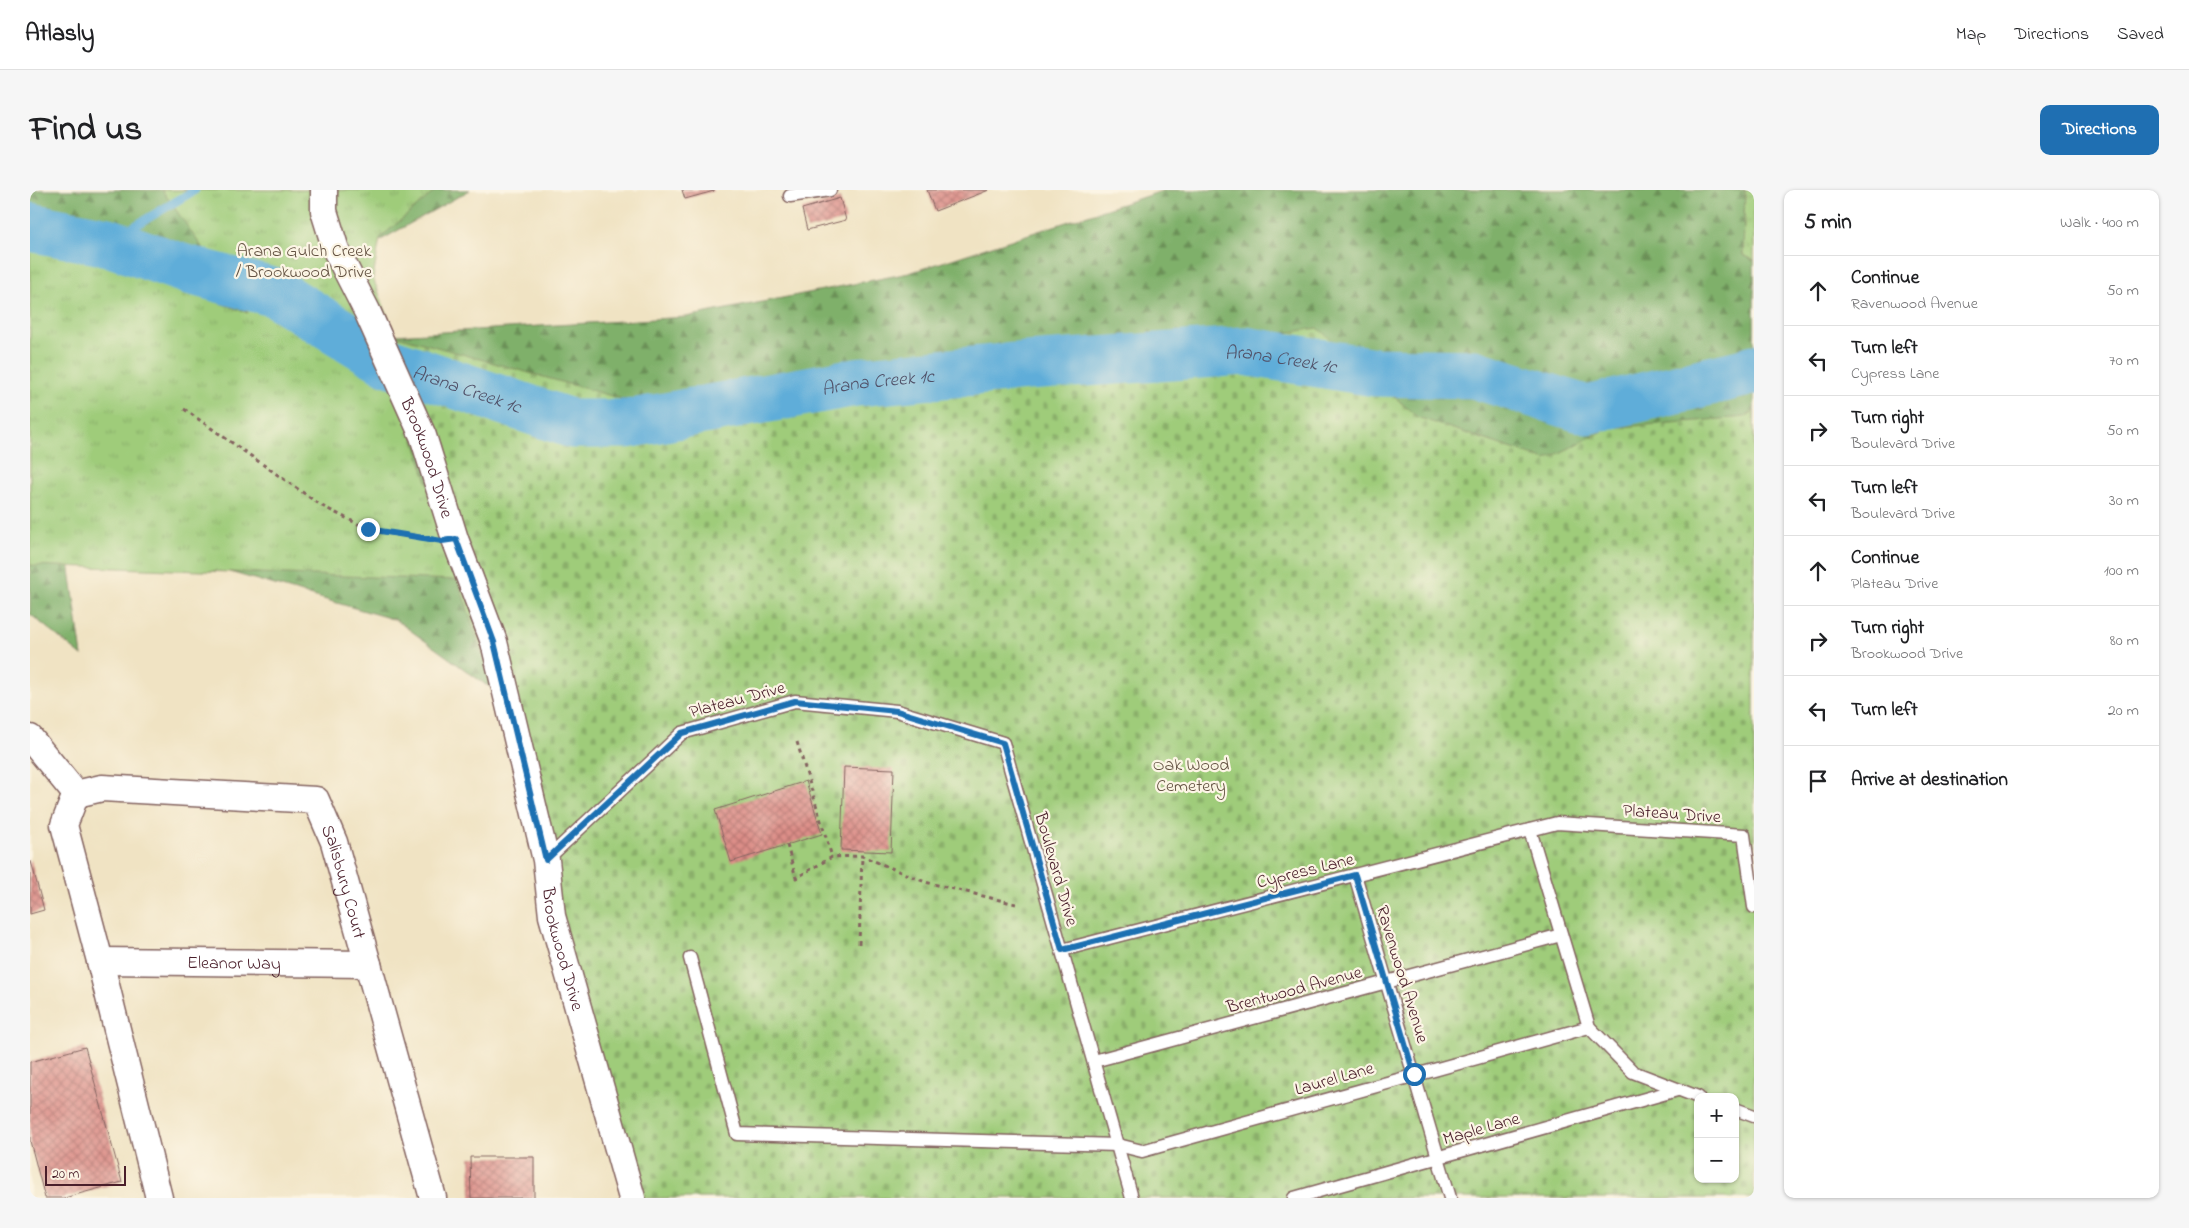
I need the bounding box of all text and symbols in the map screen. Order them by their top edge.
text: Atlasly [25,17,94,52]
text: Map [1956,22,1986,48]
text: Directions [2014,22,2089,48]
text: Saved [2117,22,2164,48]
text: Find us [30,105,142,156]
button: Directions [2040,105,2159,155]
text: 5 min [1804,208,1852,238]
text: Walk · 400 m [2060,211,2139,235]
park label: Arana Gulch Creek / Brookwood Drive [236,239,373,286]
text: Continue [1851,265,1919,292]
icon: ahead [1804,277,1832,305]
text: 50 m [2107,279,2139,303]
text: Ravenwood Avenue [1851,292,1978,316]
text: Turn left [1851,335,1918,362]
water label: Arana Creek 1c [1224,340,1340,382]
icon: left [1804,347,1832,375]
text: 70 m [2109,349,2139,373]
water label: Arana Creek 1c [408,360,526,422]
text: Cypress Lane [1851,362,1939,386]
water label: Arana Creek 1c [819,364,937,404]
street label: Brookwood Drive [392,393,459,523]
text: Turn right [1851,405,1924,432]
icon: right [1804,417,1832,445]
text: 50 m [2107,419,2139,443]
text: Boulevard Drive [1851,432,1955,456]
text: Turn left [1851,475,1918,502]
icon: left [1804,487,1832,515]
text: 30 m [2109,489,2139,513]
text: Boulevard Drive [1851,502,1955,526]
route end [357,518,380,541]
text: Continue [1851,545,1919,572]
icon: ahead [1804,557,1832,585]
text: 100 m [2104,559,2139,583]
text: Plateau Drive [1851,572,1938,596]
text: Turn right [1851,615,1924,642]
icon: right [1804,627,1832,655]
text: 80 m [2110,629,2139,653]
text: Brookwood Drive [1851,642,1963,666]
street label: Plateau Drive [687,675,789,726]
icon: left [1804,697,1832,725]
text: Turn left [1851,697,1918,724]
text: 20 m [2108,699,2139,723]
park label: Oak Wood Cemetery [1153,753,1229,800]
icon: arrive [1804,767,1832,795]
text: Arrive at destination [1851,767,2008,794]
street label: Plateau Drive [1622,799,1723,831]
street label: Boulevard Drive [1026,809,1084,930]
street label: Salisbury Court [313,821,371,942]
street label: Cypress Lane [1254,847,1358,897]
street label: Brookwood Drive [534,885,589,1015]
street label: Ravenwood Avenue [1368,902,1435,1048]
street label: Eleanor Way [187,951,281,978]
street label: Brentwood Avenue [1223,960,1366,1022]
street label: Laurel Lane [1292,1056,1378,1104]
route start [1403,1063,1426,1086]
map controls [1694,1093,1739,1183]
button: + [1694,1093,1739,1138]
street label: Maple Lane [1440,1106,1524,1153]
button: − [1694,1138,1739,1183]
scale bar [45,1163,126,1186]
text: 20 m [52,1164,79,1185]

